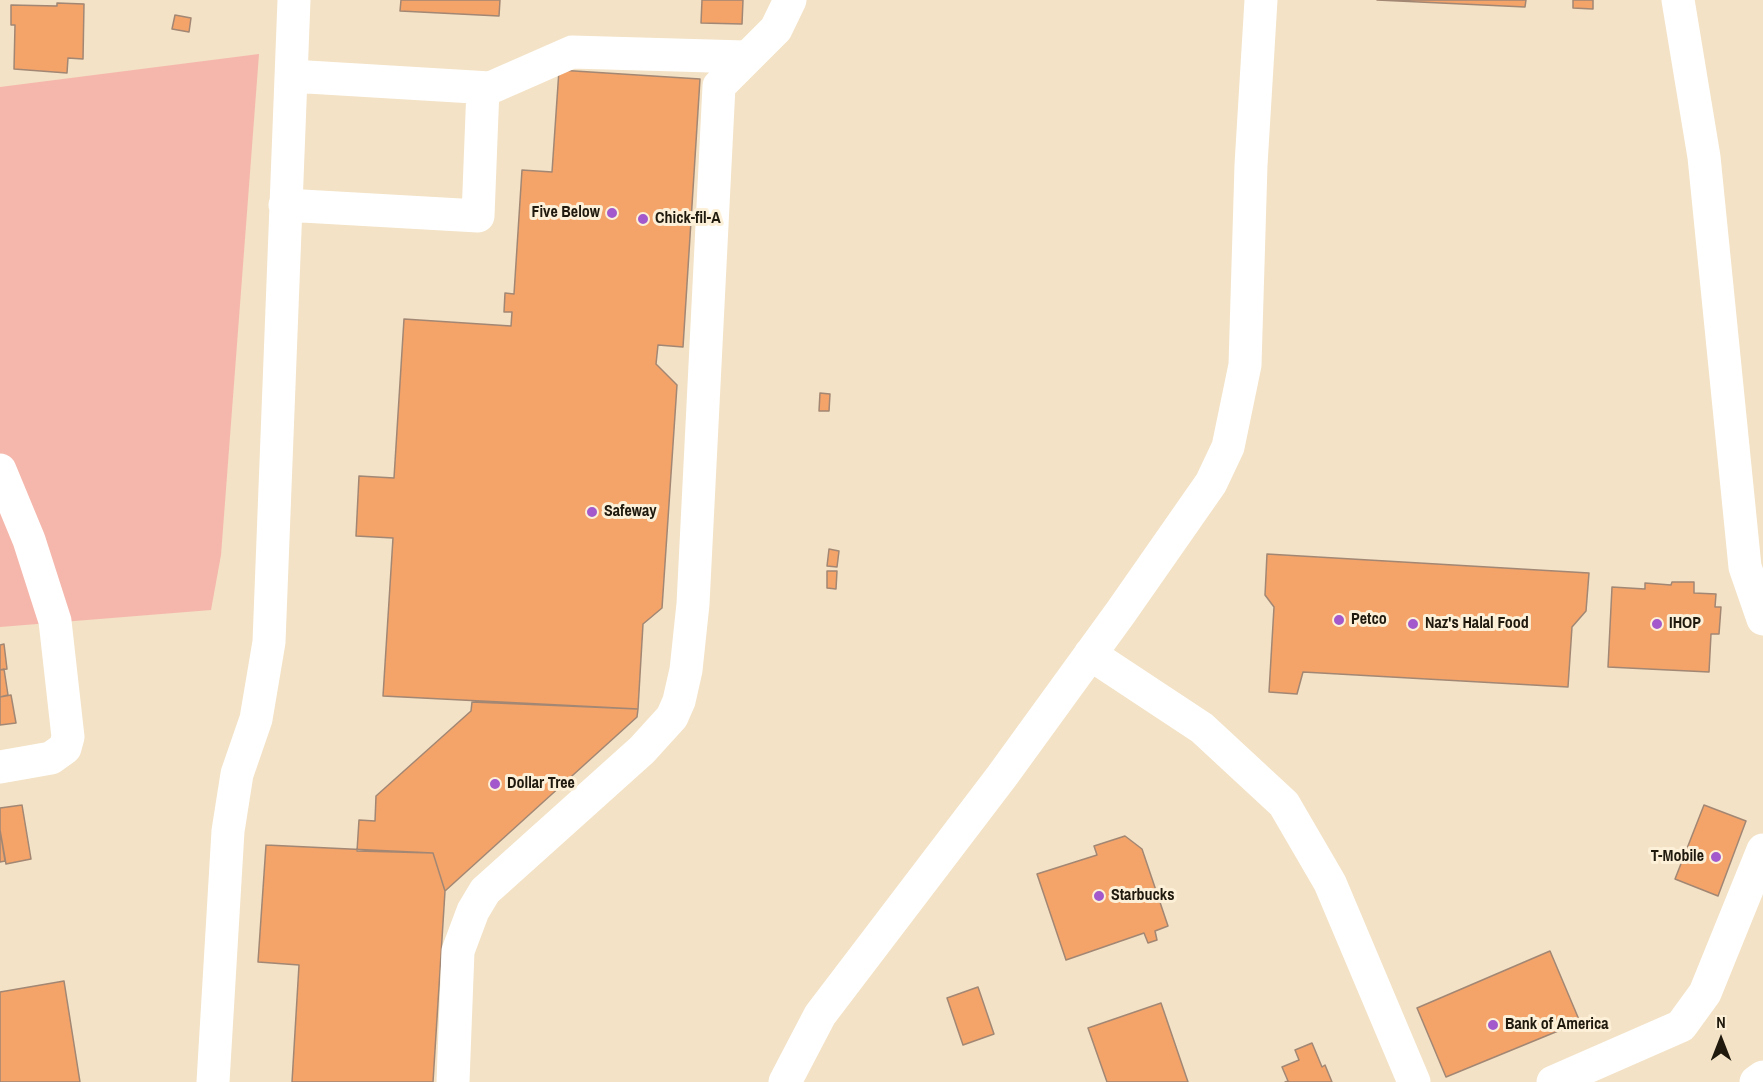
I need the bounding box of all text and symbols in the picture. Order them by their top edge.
place label: Five Below [531,203,600,223]
marker: Five Below [605,206,619,220]
place label: Chick-fil-A [655,209,721,229]
marker: Chick-fil-A [636,212,650,226]
place label: Safeway [604,502,657,522]
marker: Safeway [585,505,599,519]
place label: Petco [1351,610,1387,630]
marker: Petco [1332,613,1346,627]
place label: Naz's Halal Food [1425,614,1529,634]
place label: IHOP [1669,614,1701,634]
marker: Naz's Halal Food [1406,617,1420,631]
marker: IHOP [1650,617,1664,631]
place label: Dollar Tree [507,774,575,794]
marker: Dollar Tree [488,777,502,791]
place label: T-Mobile [1651,847,1704,867]
marker: T-Mobile [1709,850,1723,864]
place label: Starbucks [1111,886,1174,906]
marker: Starbucks [1092,889,1106,903]
north arrow [1691,1010,1751,1070]
text: N [1716,1011,1726,1033]
place label: Bank of America [1505,1015,1609,1035]
marker: Bank of America [1486,1018,1500,1032]

